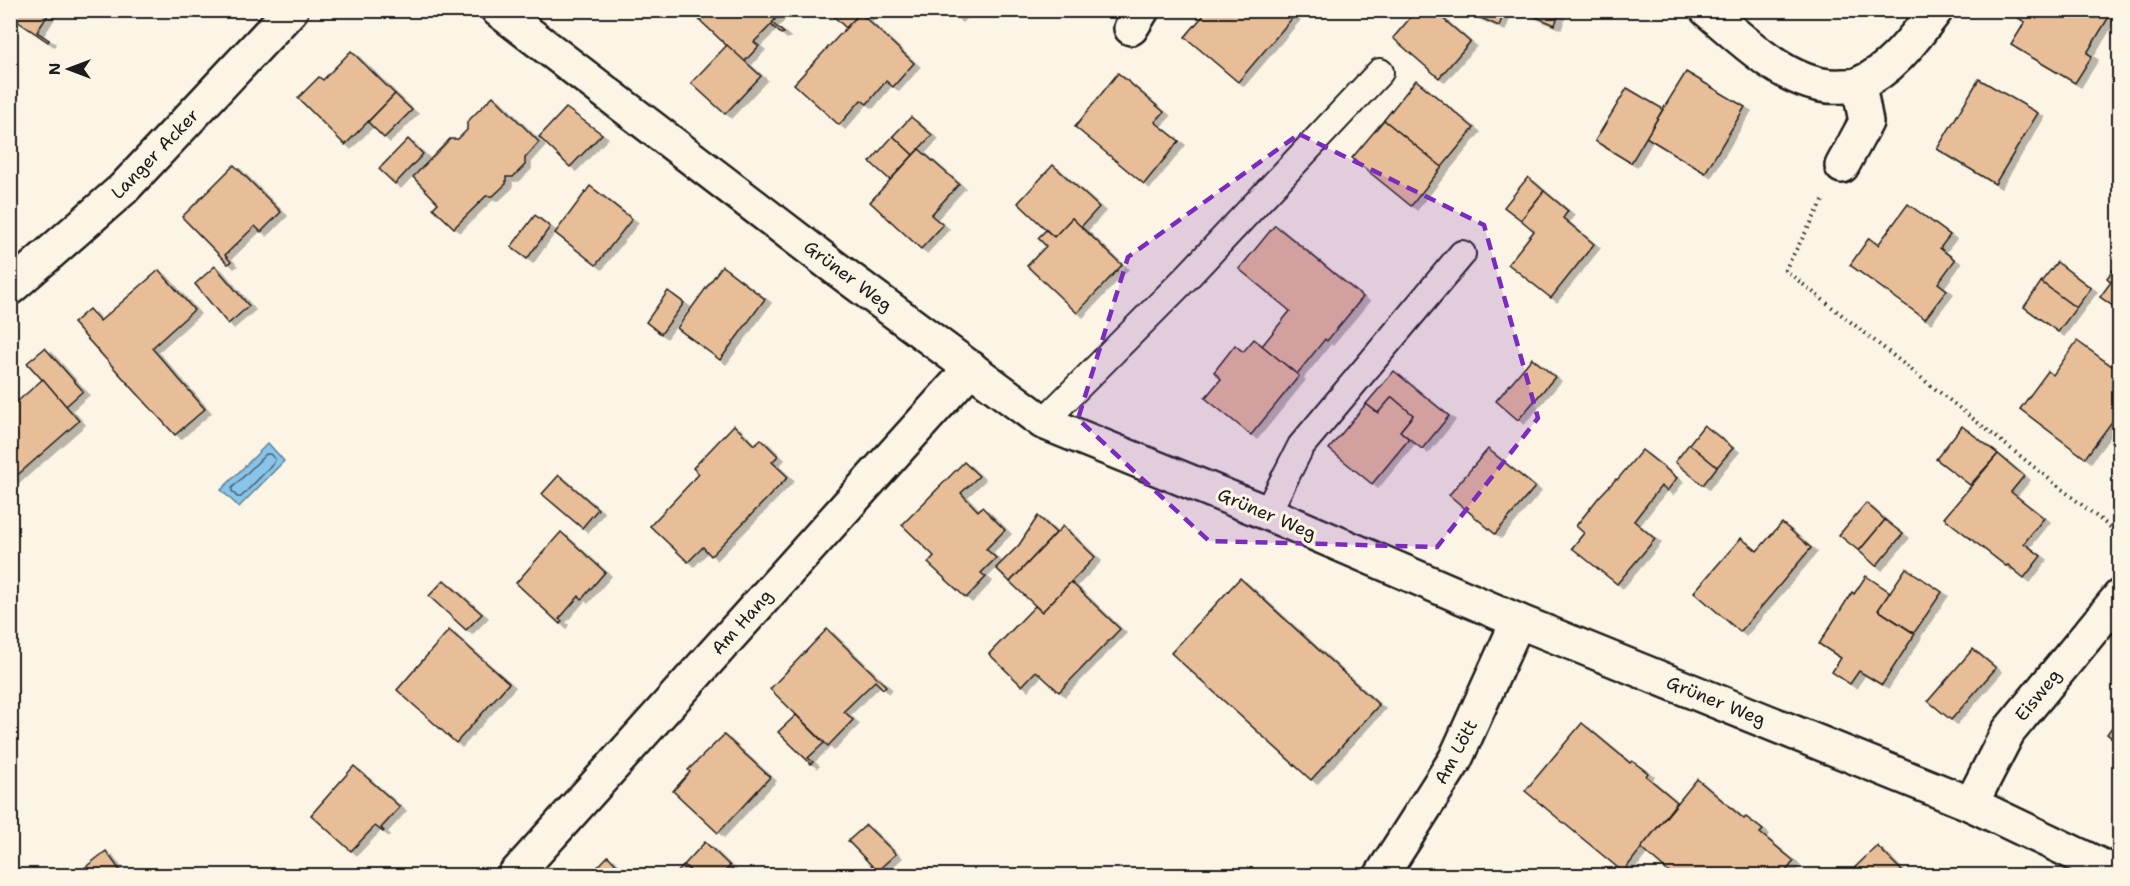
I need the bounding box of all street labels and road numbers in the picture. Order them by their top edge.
street label: Langer Acker [106,104,204,204]
street label: Grüner Weg [799,235,897,317]
street label: Grüner Weg [1214,482,1320,546]
street label: Am Hang [706,584,778,660]
street label: Eisweg [2010,664,2066,726]
street label: Grüner Weg [1663,670,1769,732]
street label: Am Lött [1429,715,1483,789]

